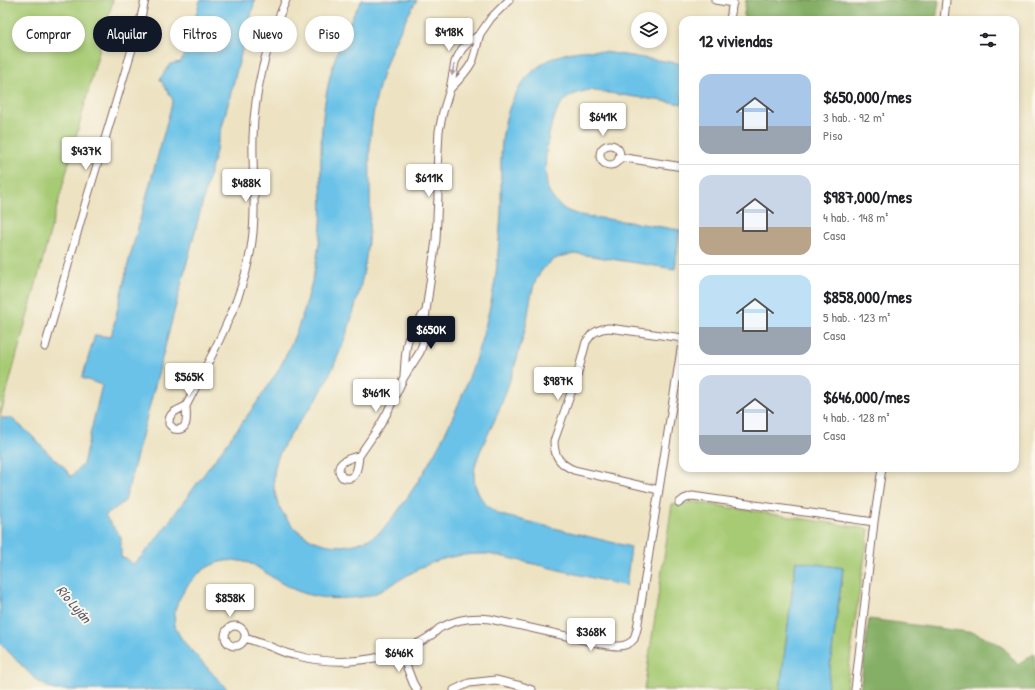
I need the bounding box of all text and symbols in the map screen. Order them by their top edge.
map controls [631,12,667,48]
button: layers [631,12,667,48]
chip: Comprar [12,16,85,52]
chip: Alquilar [93,16,162,52]
chip: Filtros [170,16,231,52]
chip: Nuevo [239,16,297,52]
chip: Piso [305,16,354,52]
pin: $418K [421,18,477,52]
text: $418K [435,22,463,40]
text: 12 viviendas [699,29,773,52]
icon: filters [977,29,999,51]
one-way arrow [450,64,456,77]
text: $650,000/mes [823,85,912,108]
icon: home [731,90,779,138]
pin: $641K [575,103,631,137]
text: $641K [589,107,617,125]
text: 3 hab. · 92 m² [823,108,885,126]
text: Piso [823,126,842,144]
pin: $437K [58,137,114,171]
text: $437K [71,141,101,159]
pin: $611K [401,164,457,198]
text: $611K [415,168,443,186]
pin: $488K [218,169,274,203]
text: $488K [231,173,261,191]
text: $987,000/mes [823,185,912,208]
icon: home [731,191,779,239]
text: 4 hab. · 148 m² [823,208,888,226]
text: Casa [823,226,845,244]
text: $858,000/mes [823,285,912,308]
icon: home [731,291,779,339]
text: 5 hab. · 123 m² [823,308,890,326]
pin: $650K [403,316,459,350]
text: $650K [416,320,446,338]
text: Casa [823,326,845,344]
pin: $565K [161,363,217,397]
text: $565K [174,367,204,385]
pin: $987K [530,367,586,401]
text: $987K [543,371,573,389]
pin: $461K [348,379,404,413]
text: $461K [362,383,390,401]
text: $646,000/mes [823,385,910,408]
icon: home [731,391,779,439]
text: 4 hab. · 128 m² [823,408,889,426]
text: Casa [823,426,845,444]
water label: Río Luján [53,581,97,628]
pin: $858K [202,584,258,618]
text: $858K [215,588,245,606]
pin: $368K [563,618,619,652]
text: $368K [576,622,606,640]
pin: $646K [371,639,427,673]
text: $646K [385,643,413,661]

